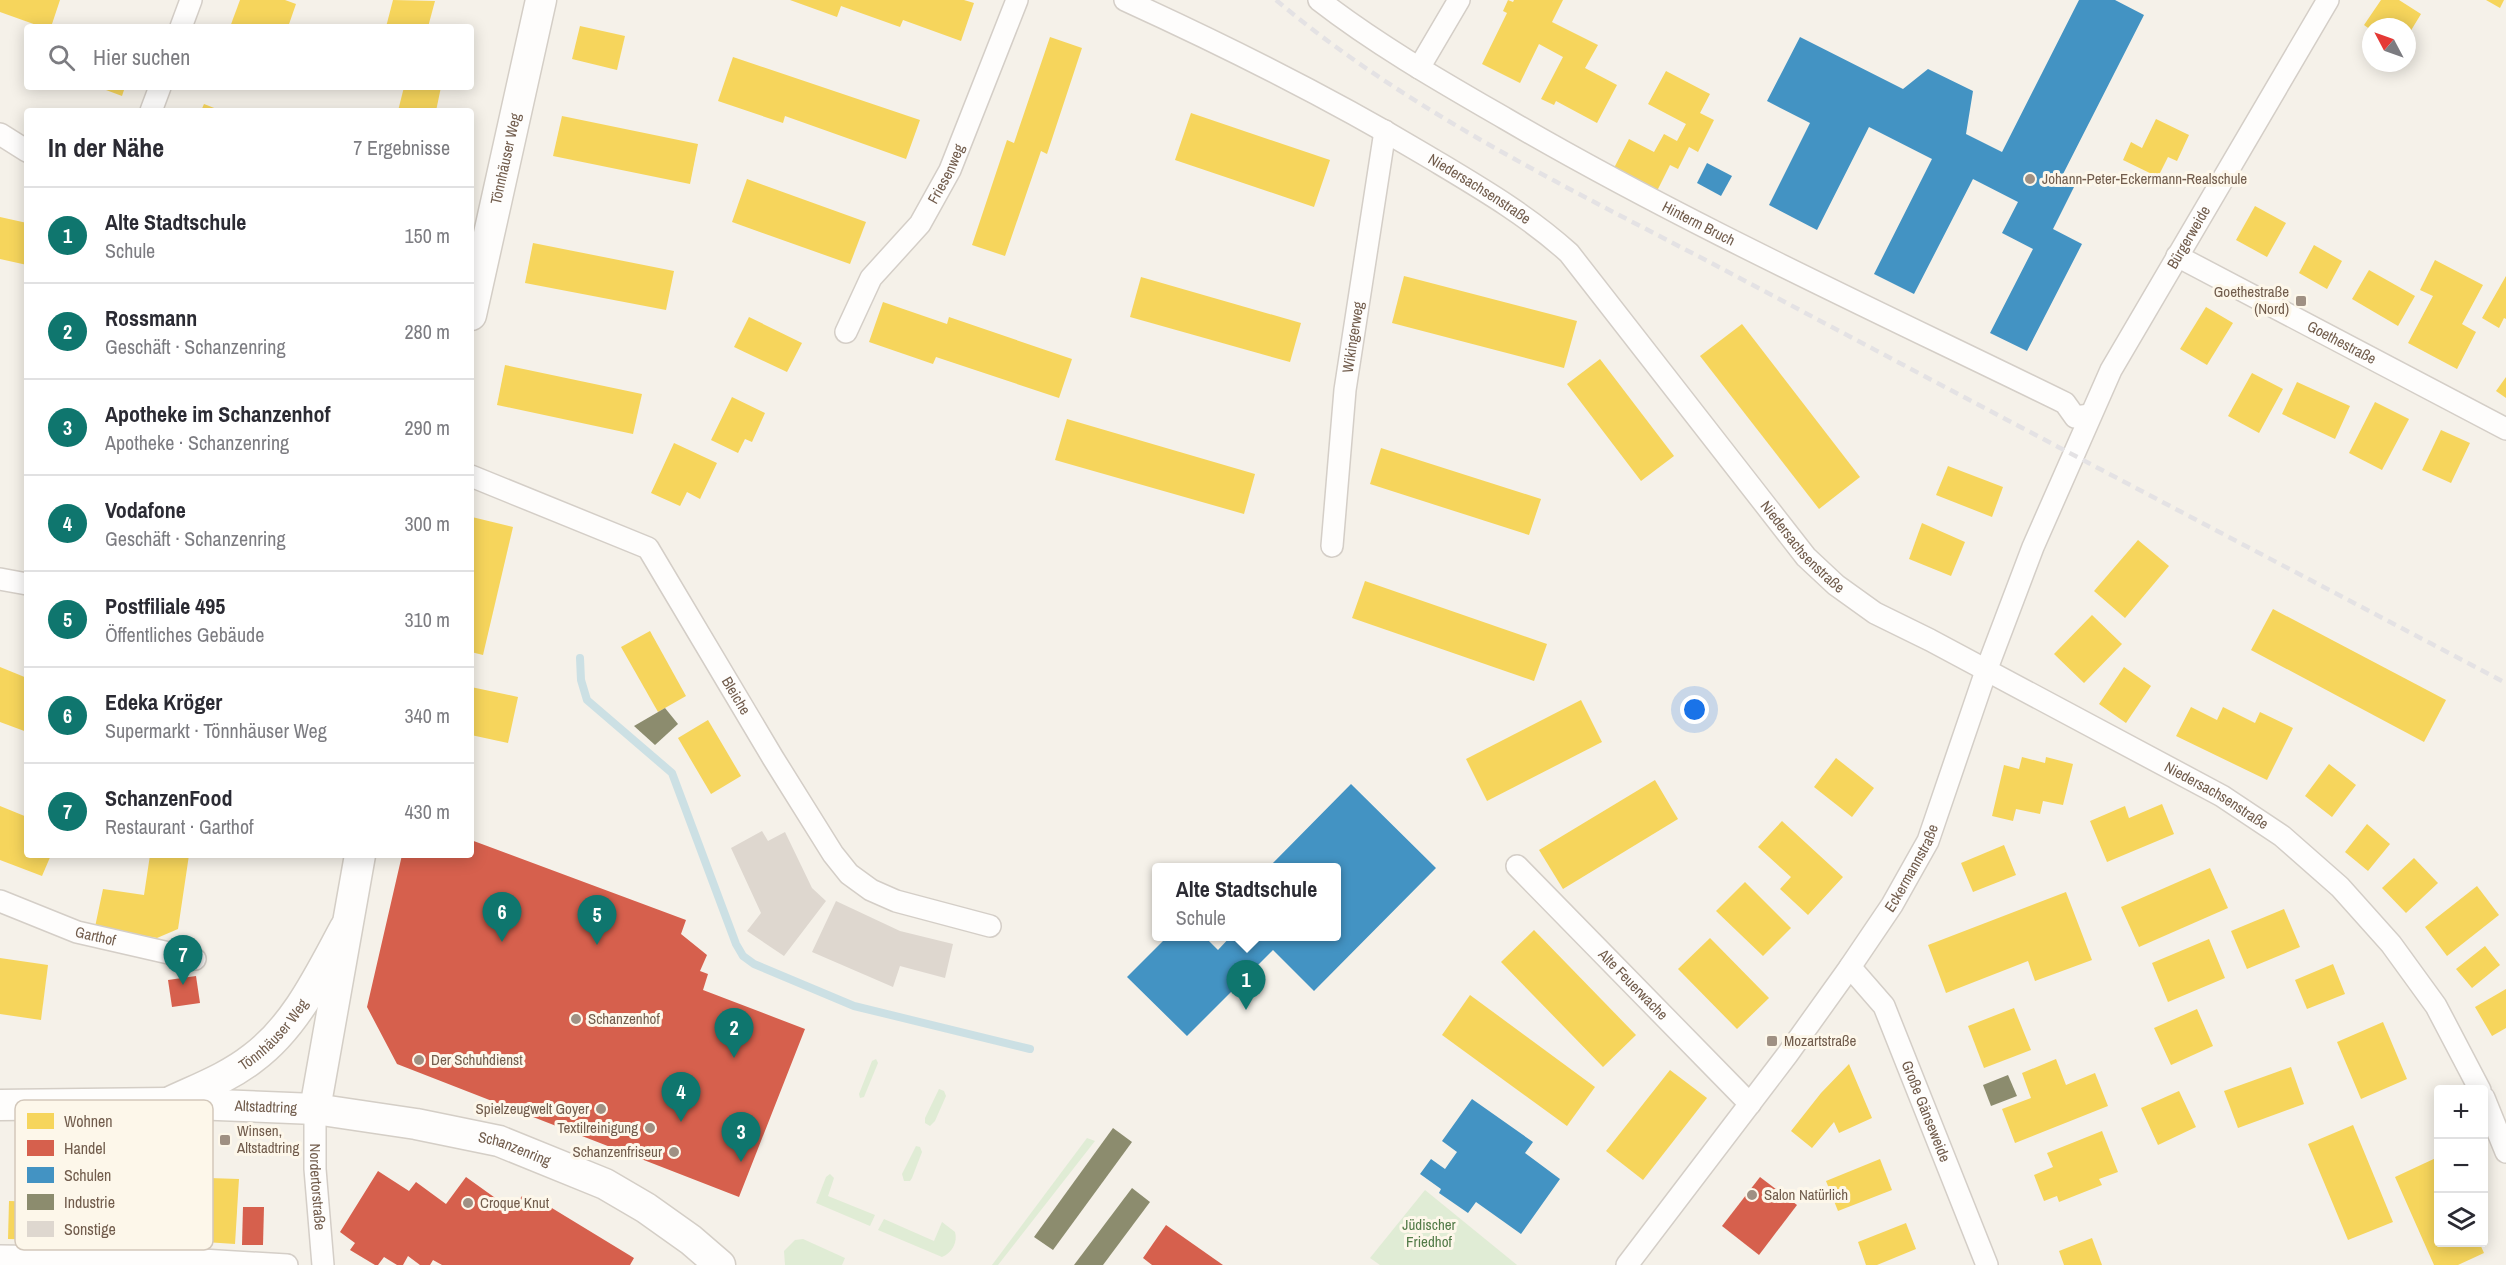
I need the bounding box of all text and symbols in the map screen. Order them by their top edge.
north arrow [2362,18,2416,72]
search box [24,24,474,90]
icon: search [45,41,78,74]
text: Hier suchen [93,42,190,72]
street label: Tönnhäuser Weg [485,111,526,206]
text: In der Nähe [48,130,164,165]
text: 7 Ergebnisse [353,134,450,161]
street label: Friesenweg [922,141,969,208]
street label: Niedersachsenstraße [1425,148,1536,229]
place label: Johann-Peter-Eckermann-Realschule [2042,168,2247,189]
marker: Johann-Peter-Eckermann-Realschule [2023,172,2037,186]
street label: Hinterm Bruch [1659,196,1739,251]
street label: Bürgerweide [2162,202,2215,273]
text: Alte Stadtschule [105,207,246,237]
text: 1 [63,222,72,249]
text: 150 m [404,222,450,249]
text: Schule [105,237,155,264]
place label: Goethestraße (Nord) [2214,281,2289,319]
marker: Goethestraße (Nord) [2294,294,2308,308]
street label: Wikingerweg [1337,300,1369,374]
text: Rossmann [105,303,197,333]
street label: Goethestraße [2304,315,2380,369]
text: 2 [63,318,72,345]
text: 280 m [404,318,450,345]
text: Geschäft · Schanzenring [105,333,286,360]
text: Apotheke im Schanzenhof [105,399,331,429]
text: 3 [63,414,72,441]
text: 290 m [404,414,450,441]
text: Apotheke · Schanzenring [105,429,289,456]
text: Vodafone [105,495,186,525]
street label: Niedersachsenstraße [1756,496,1849,598]
text: 4 [63,510,72,537]
text: 300 m [404,510,450,537]
text: Geschäft · Schanzenring [105,525,286,552]
text: Postfiliale 495 [105,591,225,621]
text: 5 [63,606,72,633]
text: 310 m [404,606,450,633]
text: Öffentliches Gebäude [105,621,264,648]
street label: Bleiche [717,672,756,719]
text: Edeka Kröger [105,687,222,717]
your location [1680,695,1709,724]
text: 6 [63,702,72,729]
text: 340 m [404,702,450,729]
text: Supermarkt · Tönnhäuser Weg [105,717,327,744]
street label: Niedersachsenstraße [2161,756,2273,834]
text: SchanzenFood [105,783,232,813]
text: 7 [63,798,72,825]
text: 430 m [404,798,450,825]
text: Restaurant · Garthof [105,813,254,840]
street label: Eckermannstraße [1879,821,1943,916]
popup [1152,863,1341,941]
text: Alte Stadtschule [1176,874,1317,904]
pin: 6 [482,892,522,942]
pin: 5 [578,896,616,945]
text: Schule [1176,904,1226,931]
street label: Garthof [73,921,119,951]
pin: 7 [164,936,202,985]
street label: Alte Feuerwache [1593,943,1673,1025]
pin: 1 [1226,960,1266,1010]
street label: Tönnhäuser Weg [234,994,313,1075]
place label: Schanzenhof [588,1008,660,1029]
pin: 2 [714,1008,754,1058]
marker: Schanzenhof [569,1012,583,1026]
place label: Mozartstraße [1784,1030,1857,1051]
marker: Mozartstraße [1765,1034,1779,1048]
place label: Der Schuhdienst [431,1049,523,1070]
marker: Der Schuhdienst [412,1053,426,1067]
street label: Große Gänseweide [1897,1057,1956,1165]
pin: 4 [662,1072,700,1122]
map controls [2434,1085,2488,1247]
button: + [2434,1085,2488,1139]
street label: Altstadtring [233,1095,298,1118]
place label: Spielzeugwelt Goyer [476,1098,589,1119]
legend [15,1100,213,1250]
marker: Spielzeugwelt Goyer [594,1102,608,1116]
text: Wohnen [64,1110,113,1132]
pin: 3 [722,1112,760,1162]
place label: Textilreinigung [557,1117,638,1138]
place label: Winsen, Altstadtring [236,1120,299,1158]
marker: Textilreinigung [643,1121,657,1135]
street label: Schanzenring [476,1126,554,1171]
marker: Winsen, Altstadtring [218,1133,232,1147]
text: Handel [64,1137,106,1159]
button: − [2434,1139,2488,1193]
place label: Schanzenfriseur [572,1141,662,1162]
street label: Nordertorstraße [305,1144,331,1231]
marker: Schanzenfriseur [667,1145,681,1159]
text: Schulen [64,1164,111,1186]
place label: Salon Natürlich [1764,1184,1848,1205]
marker: Salon Natürlich [1745,1188,1759,1202]
text: Industrie [64,1191,115,1213]
place label: Croque Knut [480,1192,550,1213]
button: layers [2434,1193,2488,1247]
marker: Croque Knut [461,1196,475,1210]
park label: Jüdischer Friedhof [1402,1214,1456,1252]
text: Sonstige [64,1218,116,1240]

